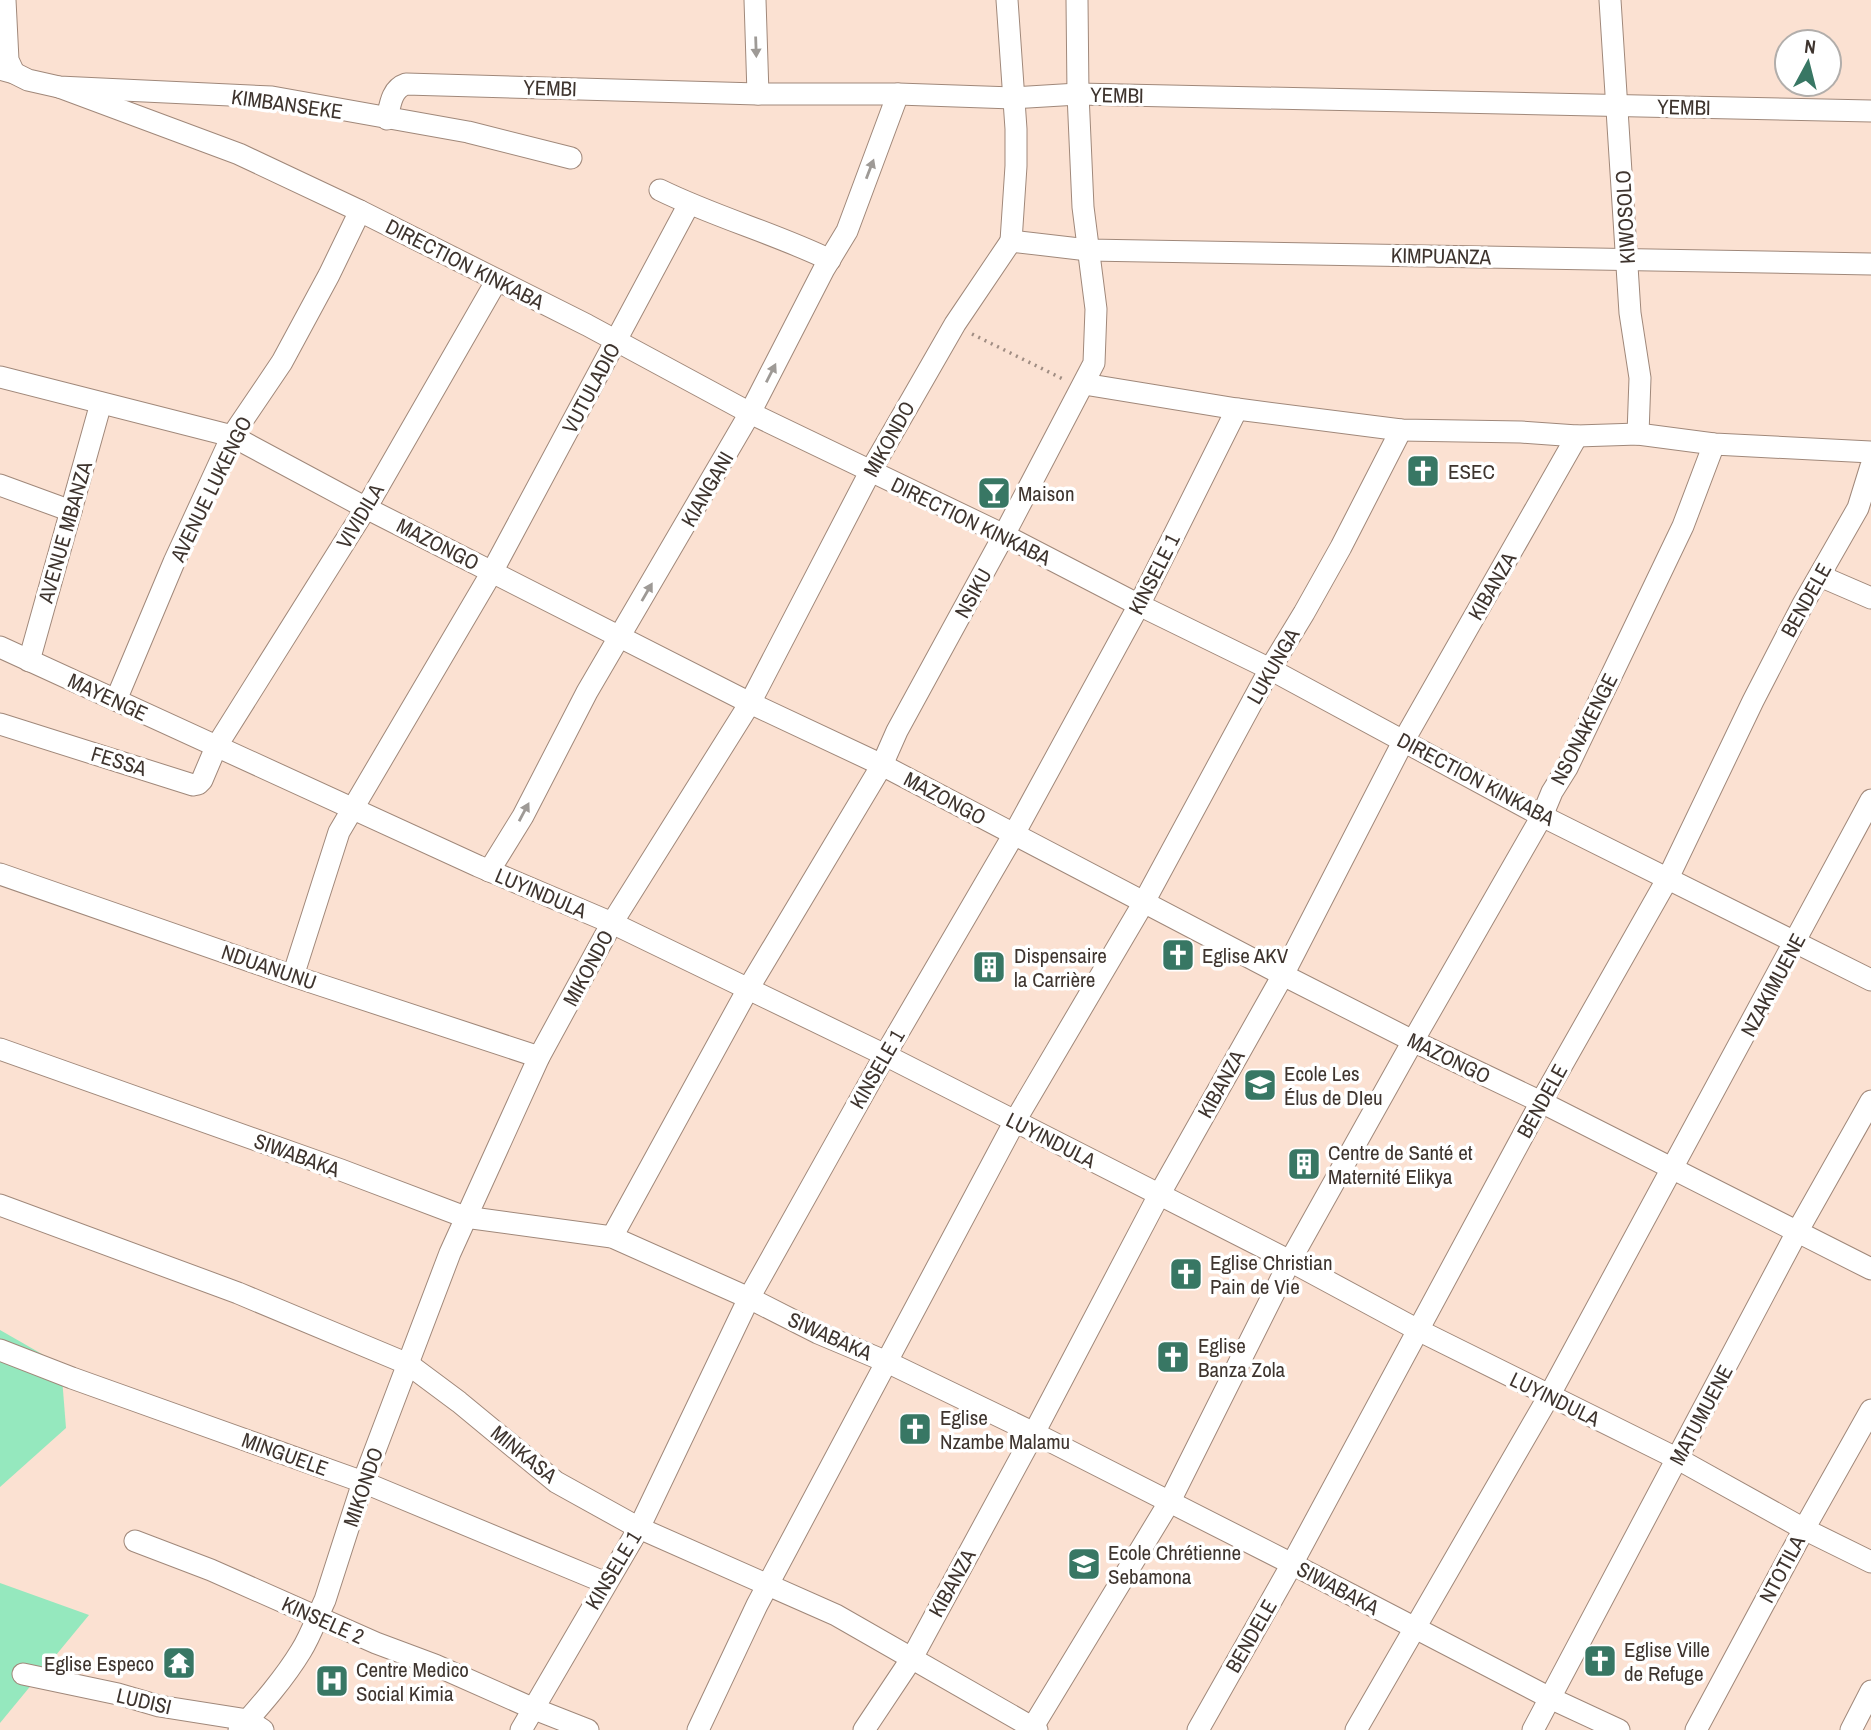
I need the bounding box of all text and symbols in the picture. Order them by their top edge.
north arrow [1773,28,1843,98]
text: N [1803,33,1817,60]
one-way arrow [751,36,762,58]
street label: YEMBI [523,73,577,103]
street label: YEMBI [1090,80,1144,110]
street label: KIMBANSEKE [230,82,344,126]
street label: YEMBI [1657,92,1711,122]
one-way arrow [865,158,876,179]
street label: KIWOSOLO [1608,169,1642,265]
street label: DIRECTION KINKABA [381,212,550,317]
street label: KIMPUANZA [1391,241,1492,271]
street label: VUTULADIO [555,338,627,438]
one-way arrow [765,363,776,383]
street label: MIKONDO [856,396,922,482]
street label: AVENUE LUKENGO [163,411,259,568]
street label: KIANGANI [674,446,740,532]
church icon: ESEC [1404,452,1442,490]
street label: AVENUE MBANZA [31,457,99,607]
place label: ESEC [1448,457,1495,486]
street label: DIRECTION KINKABA [886,470,1056,572]
bar icon: Maison [975,474,1013,512]
street label: VIVIDILA [329,478,391,554]
place label: Maison [1018,479,1074,508]
street label: MAZONGO [392,511,484,577]
street label: KINSELE 1 [1121,528,1187,619]
street label: KIBANZA [1461,546,1523,625]
street label: BENDELE [1774,558,1838,642]
street label: NSIKU [948,563,998,623]
one-way arrow [641,583,653,602]
street label: LUKUNGA [1240,622,1307,709]
street label: MAYENGE [63,666,153,728]
street label: NSONAKENGE [1543,668,1625,790]
street label: DIRECTION KINKABA [1392,725,1560,833]
street label: FESSA [88,739,151,783]
street label: MAZONGO [899,764,991,832]
one-way arrow [518,803,530,822]
street label: LUYINDULA [491,861,592,925]
street label: MIKONDO [556,925,620,1011]
street label: NZAKIMUENE [1734,928,1812,1042]
church icon: Eglise AKV [1159,936,1197,974]
street label: NDUANUNU [218,937,320,997]
place label: Dispensaire la Carrière [1014,941,1107,994]
place label: Eglise AKV [1202,941,1289,970]
building icon: Dispensaire la Carrière [970,948,1008,986]
street label: KINSELE 1 [843,1024,912,1114]
street label: MAZONGO [1403,1025,1495,1091]
street label: KIBANZA [1190,1044,1252,1123]
place label: Ecole Les Élus de DIeu [1284,1059,1383,1112]
street label: BENDELE [1510,1059,1574,1143]
school or university icon: Ecole Les Élus de DIeu [1241,1066,1279,1104]
street label: LUYINDULA [1001,1105,1101,1175]
street label: SIWABAKA [250,1126,344,1184]
place label: Centre de Santé et Maternité Elikya [1328,1138,1473,1191]
building icon: Centre de Santé et Maternité Elikya [1285,1145,1323,1183]
place label: Eglise Christian Pain de Vie [1210,1248,1333,1301]
church icon: Eglise Christian Pain de Vie [1167,1255,1205,1293]
street label: SIWABAKA [783,1305,877,1368]
place label: Eglise Banza Zola [1198,1331,1286,1384]
church icon: Eglise Banza Zola [1154,1338,1192,1376]
street label: MATUMUENE [1662,1360,1740,1470]
street label: LUYINDULA [1505,1365,1605,1433]
place label: Eglise Nzambe Malamu [940,1403,1070,1456]
church icon: Eglise Nzambe Malamu [896,1410,934,1448]
street label: MINKASA [485,1418,564,1490]
street label: MINGUELE [238,1425,332,1483]
street label: MIKONDO [336,1443,390,1531]
street label: KINSELE 1 [578,1525,648,1615]
street label: NTOTILA [1752,1530,1812,1608]
place label: Ecole Chrétienne Sebamona [1108,1538,1241,1591]
street label: KIBANZA [921,1543,983,1622]
school or university icon: Ecole Chrétienne Sebamona [1065,1545,1103,1583]
street label: SIWABAKA [1292,1554,1385,1622]
street label: KINSELE 2 [277,1589,369,1651]
street label: BENDELE [1218,1594,1284,1678]
place label: Eglise Ville de Refuge [1624,1635,1710,1688]
church icon: Eglise Ville de Refuge [1581,1642,1619,1680]
temple icon: Eglise Especo [160,1644,198,1682]
place label: Eglise Especo [44,1649,154,1678]
place label: Centre Medico Social Kimia [356,1655,469,1708]
hospital icon: Centre Medico Social Kimia [313,1662,351,1700]
street label: LUDISI [114,1681,174,1721]

